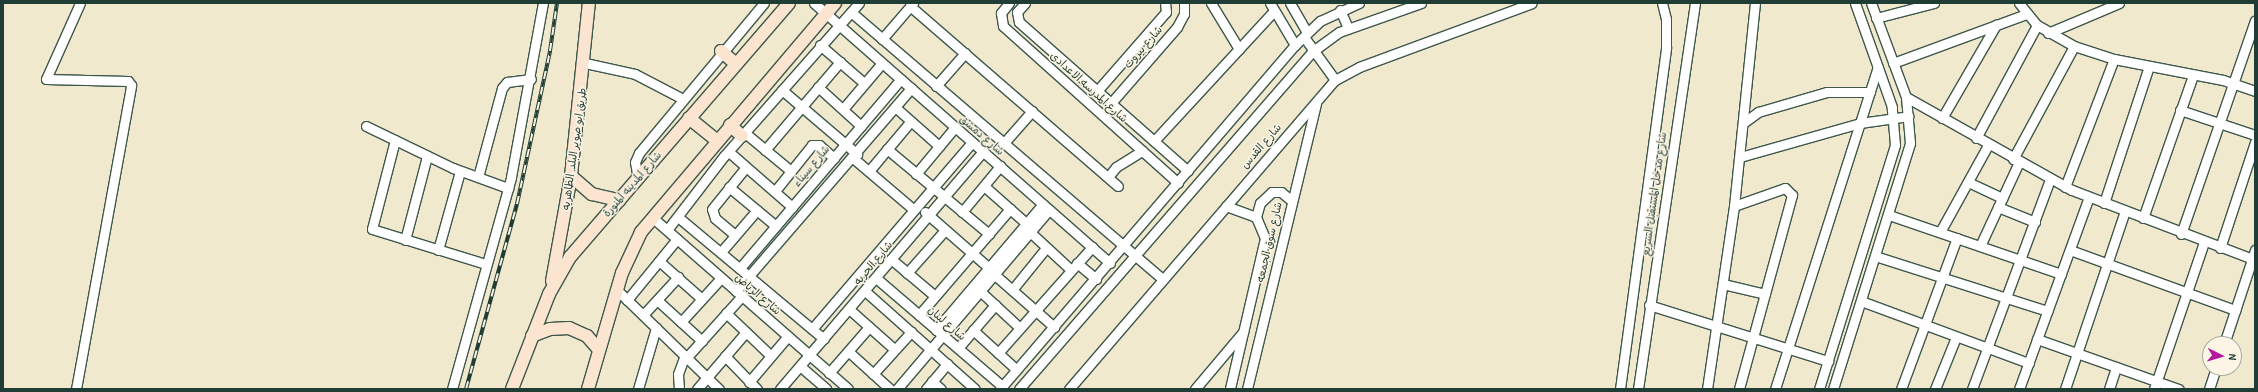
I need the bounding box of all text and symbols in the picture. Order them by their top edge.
street label: شارع بيروت [1121,23,1165,71]
street label: شارع المدرسه الاعدادى [1048,49,1130,125]
street label: طريق ابو صوير البلد, الظاهريه [559,87,589,211]
street label: شارع دمشق [957,112,1007,158]
street label: شارع القدس [1238,121,1284,171]
street label: شارع مدخل المستقبل السريع [1639,131,1669,257]
street label: شارع سيناء [790,142,832,190]
street label: شارع المدينه المنورة [600,148,664,220]
street label: شارع سوق الجمعه [1253,201,1285,283]
street label: شارع الحريه [851,238,895,288]
street label: شارع الرياض [732,270,784,318]
street label: شارع لبنان [925,303,969,343]
north arrow [2202,336,2242,376]
text: N [2226,353,2240,360]

